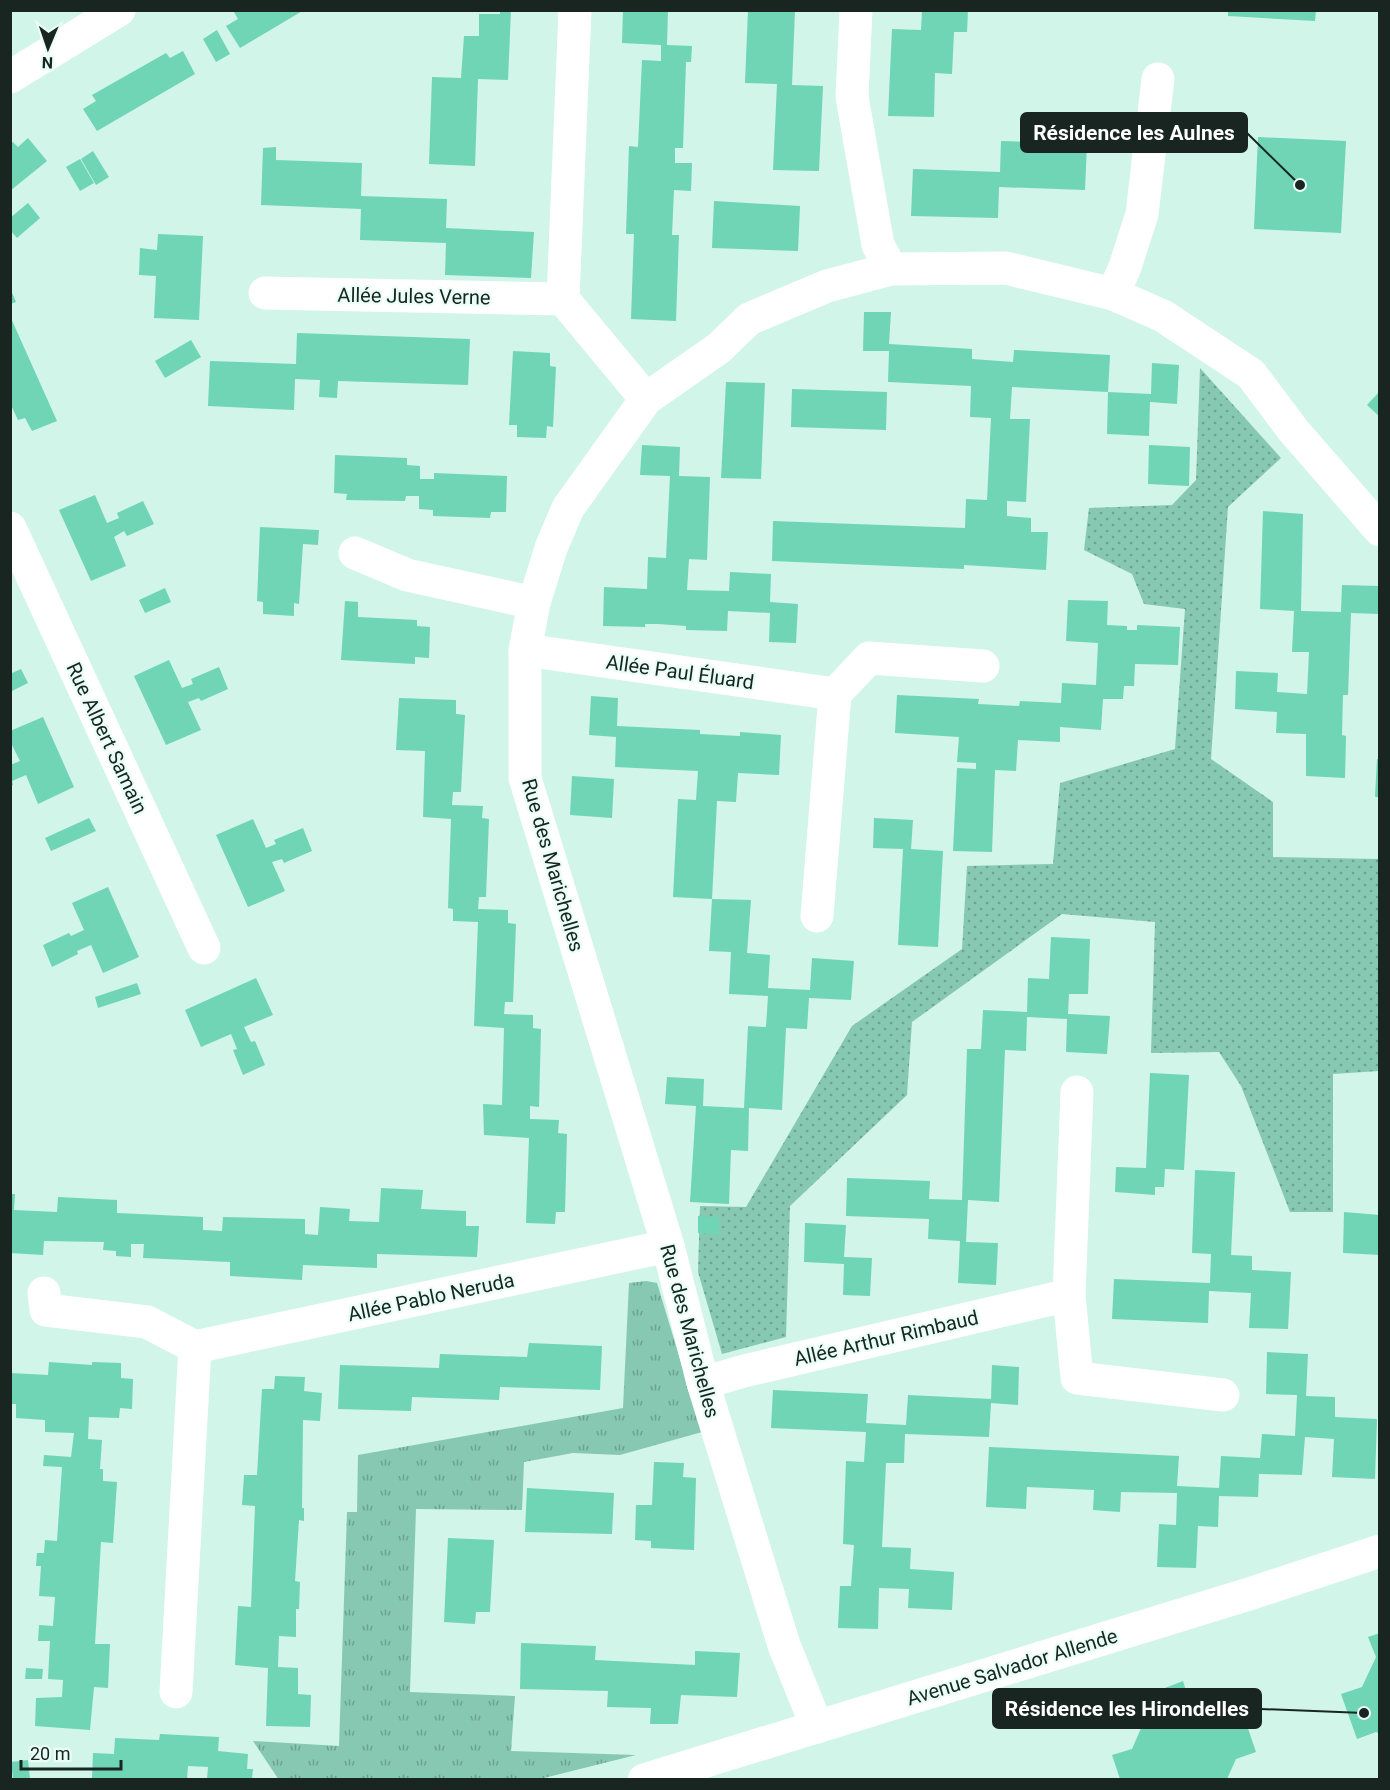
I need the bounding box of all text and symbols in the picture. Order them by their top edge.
north arrow [18,18,78,78]
text: N [42,53,53,72]
callout: Résidence les Aulnes [1021,113,1247,152]
text: Résidence les Aulnes [1033,121,1235,145]
street label: Allée Jules Verne [337,283,491,309]
street label: Allée Paul Éluard [604,650,756,694]
street label: Rue Albert Samain [61,658,153,818]
street label: Rue des Marichelles [517,776,589,954]
street label: Rue des Marichelles [655,1242,725,1420]
street label: Allée Pablo Neruda [346,1268,516,1326]
street label: Allée Arthur Rimbaud [791,1305,981,1371]
street label: Avenue Salvador Allende [904,1623,1120,1711]
callout: Résidence les Hirondelles [993,1689,1261,1728]
text: Résidence les Hirondelles [1005,1697,1249,1721]
scale bar [21,1733,122,1771]
text: 20 m [30,1743,70,1764]

